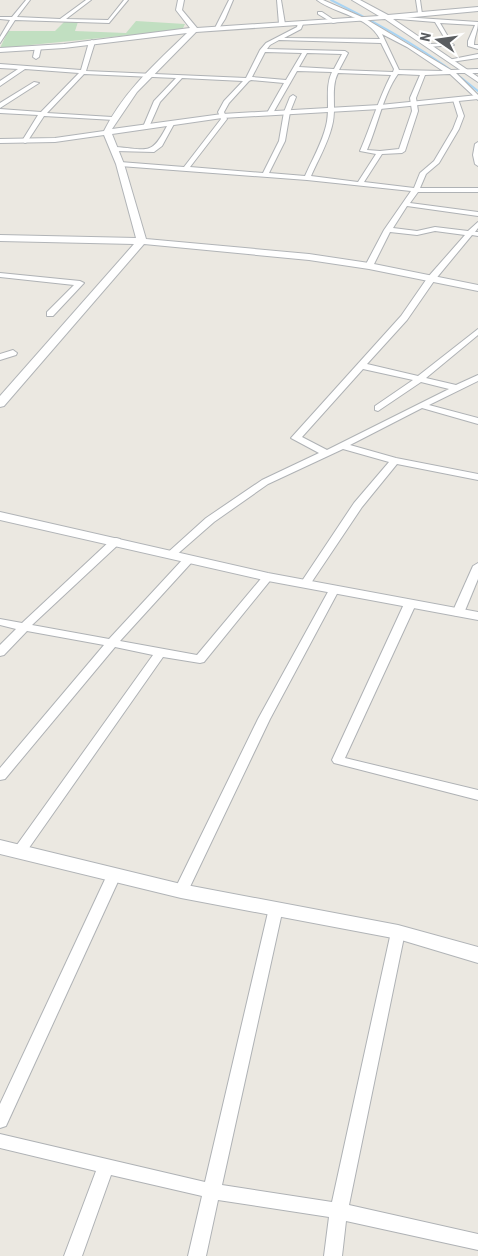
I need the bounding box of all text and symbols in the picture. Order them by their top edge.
north arrow [413,15,463,65]
text: N [417,31,434,43]

